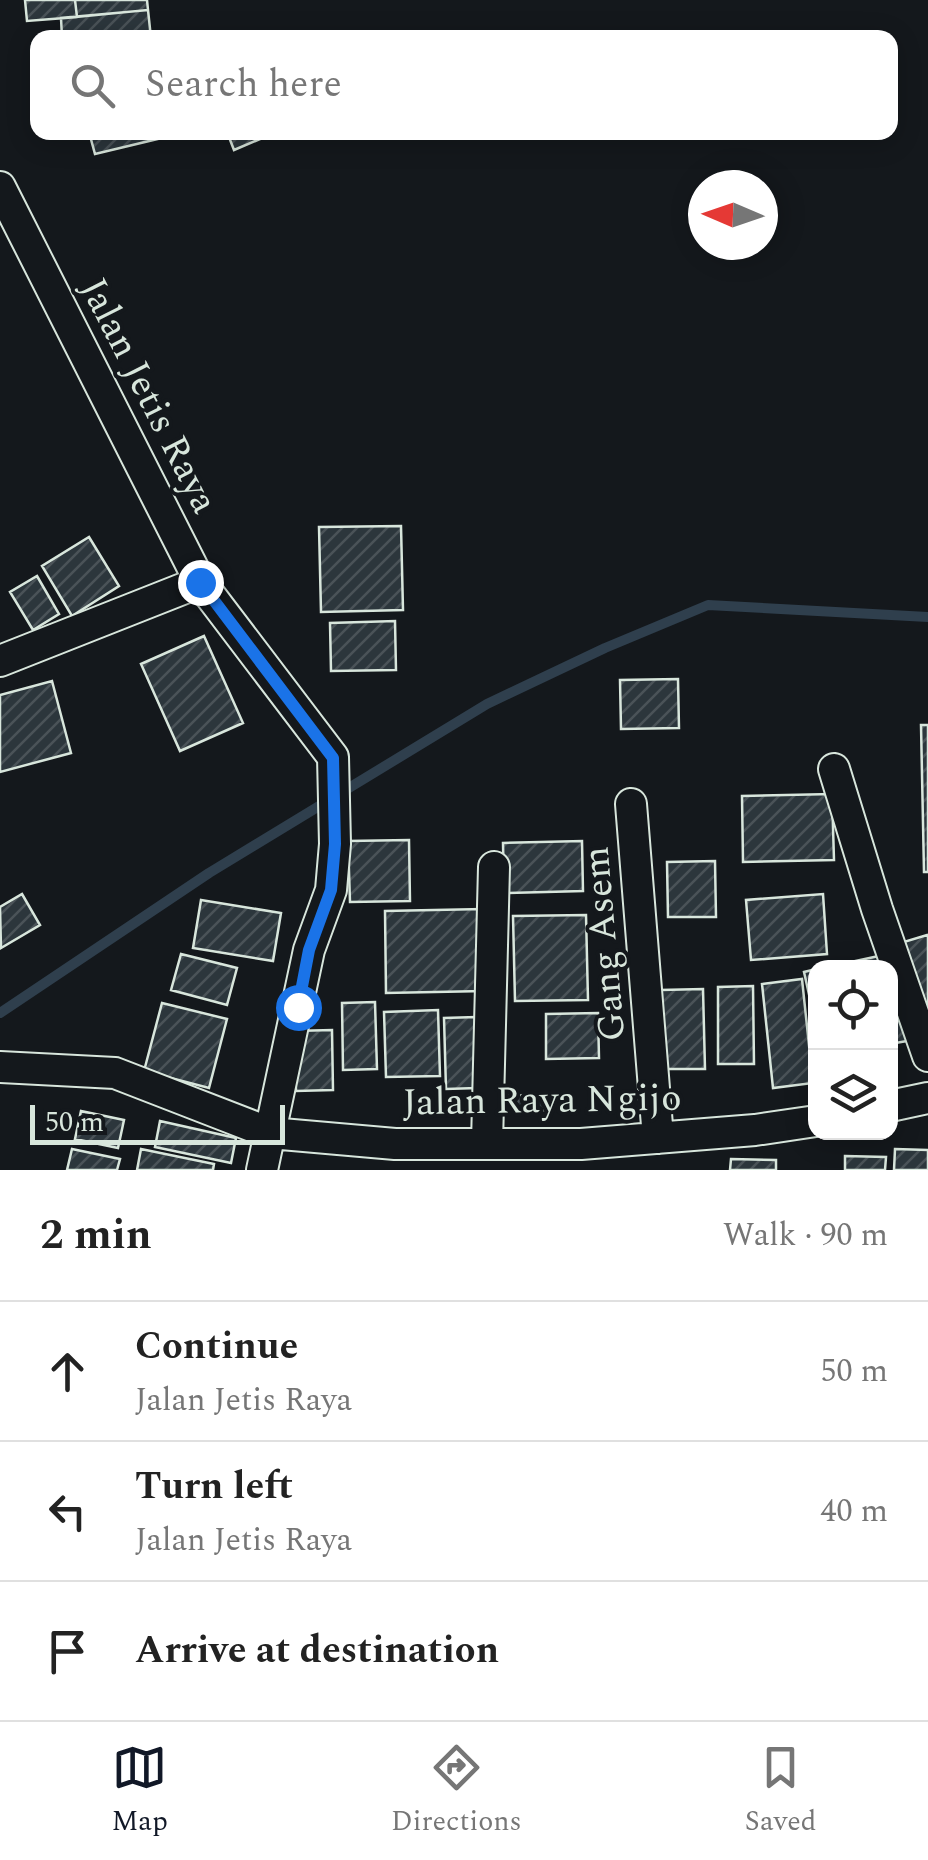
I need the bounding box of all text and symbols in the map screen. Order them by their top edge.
search box [30,30,898,140]
text: Search here [145,56,342,114]
icon: search [65,58,120,113]
north arrow [688,170,778,260]
street label: Jalan Jetis Raya [64,268,233,524]
route end [178,560,224,606]
street label: Gang Asem [568,844,642,1044]
map controls [808,960,898,1140]
button: locate [808,960,898,1050]
route start [276,985,322,1031]
button: layers [808,1050,898,1140]
street label: Jalan Raya Ngijo [402,1070,682,1132]
scale bar [30,1100,285,1144]
text: 50 m [45,1101,104,1144]
text: 2 min [40,1204,152,1267]
text: Walk · 90 m [723,1211,888,1260]
text: Continue [135,1318,298,1376]
icon: ahead [40,1344,95,1399]
text: 50 m [820,1347,888,1396]
text: Jalan Jetis Raya [135,1376,352,1425]
text: Turn left [135,1458,293,1516]
icon: left [40,1484,95,1539]
text: 40 m [820,1487,888,1536]
text: Jalan Jetis Raya [135,1516,352,1565]
text: Arrive at destination [135,1622,499,1680]
icon: arrive [40,1624,95,1679]
tab: Map [112,1740,168,1843]
tab: Directions [391,1740,522,1843]
tab: Saved [745,1740,816,1843]

